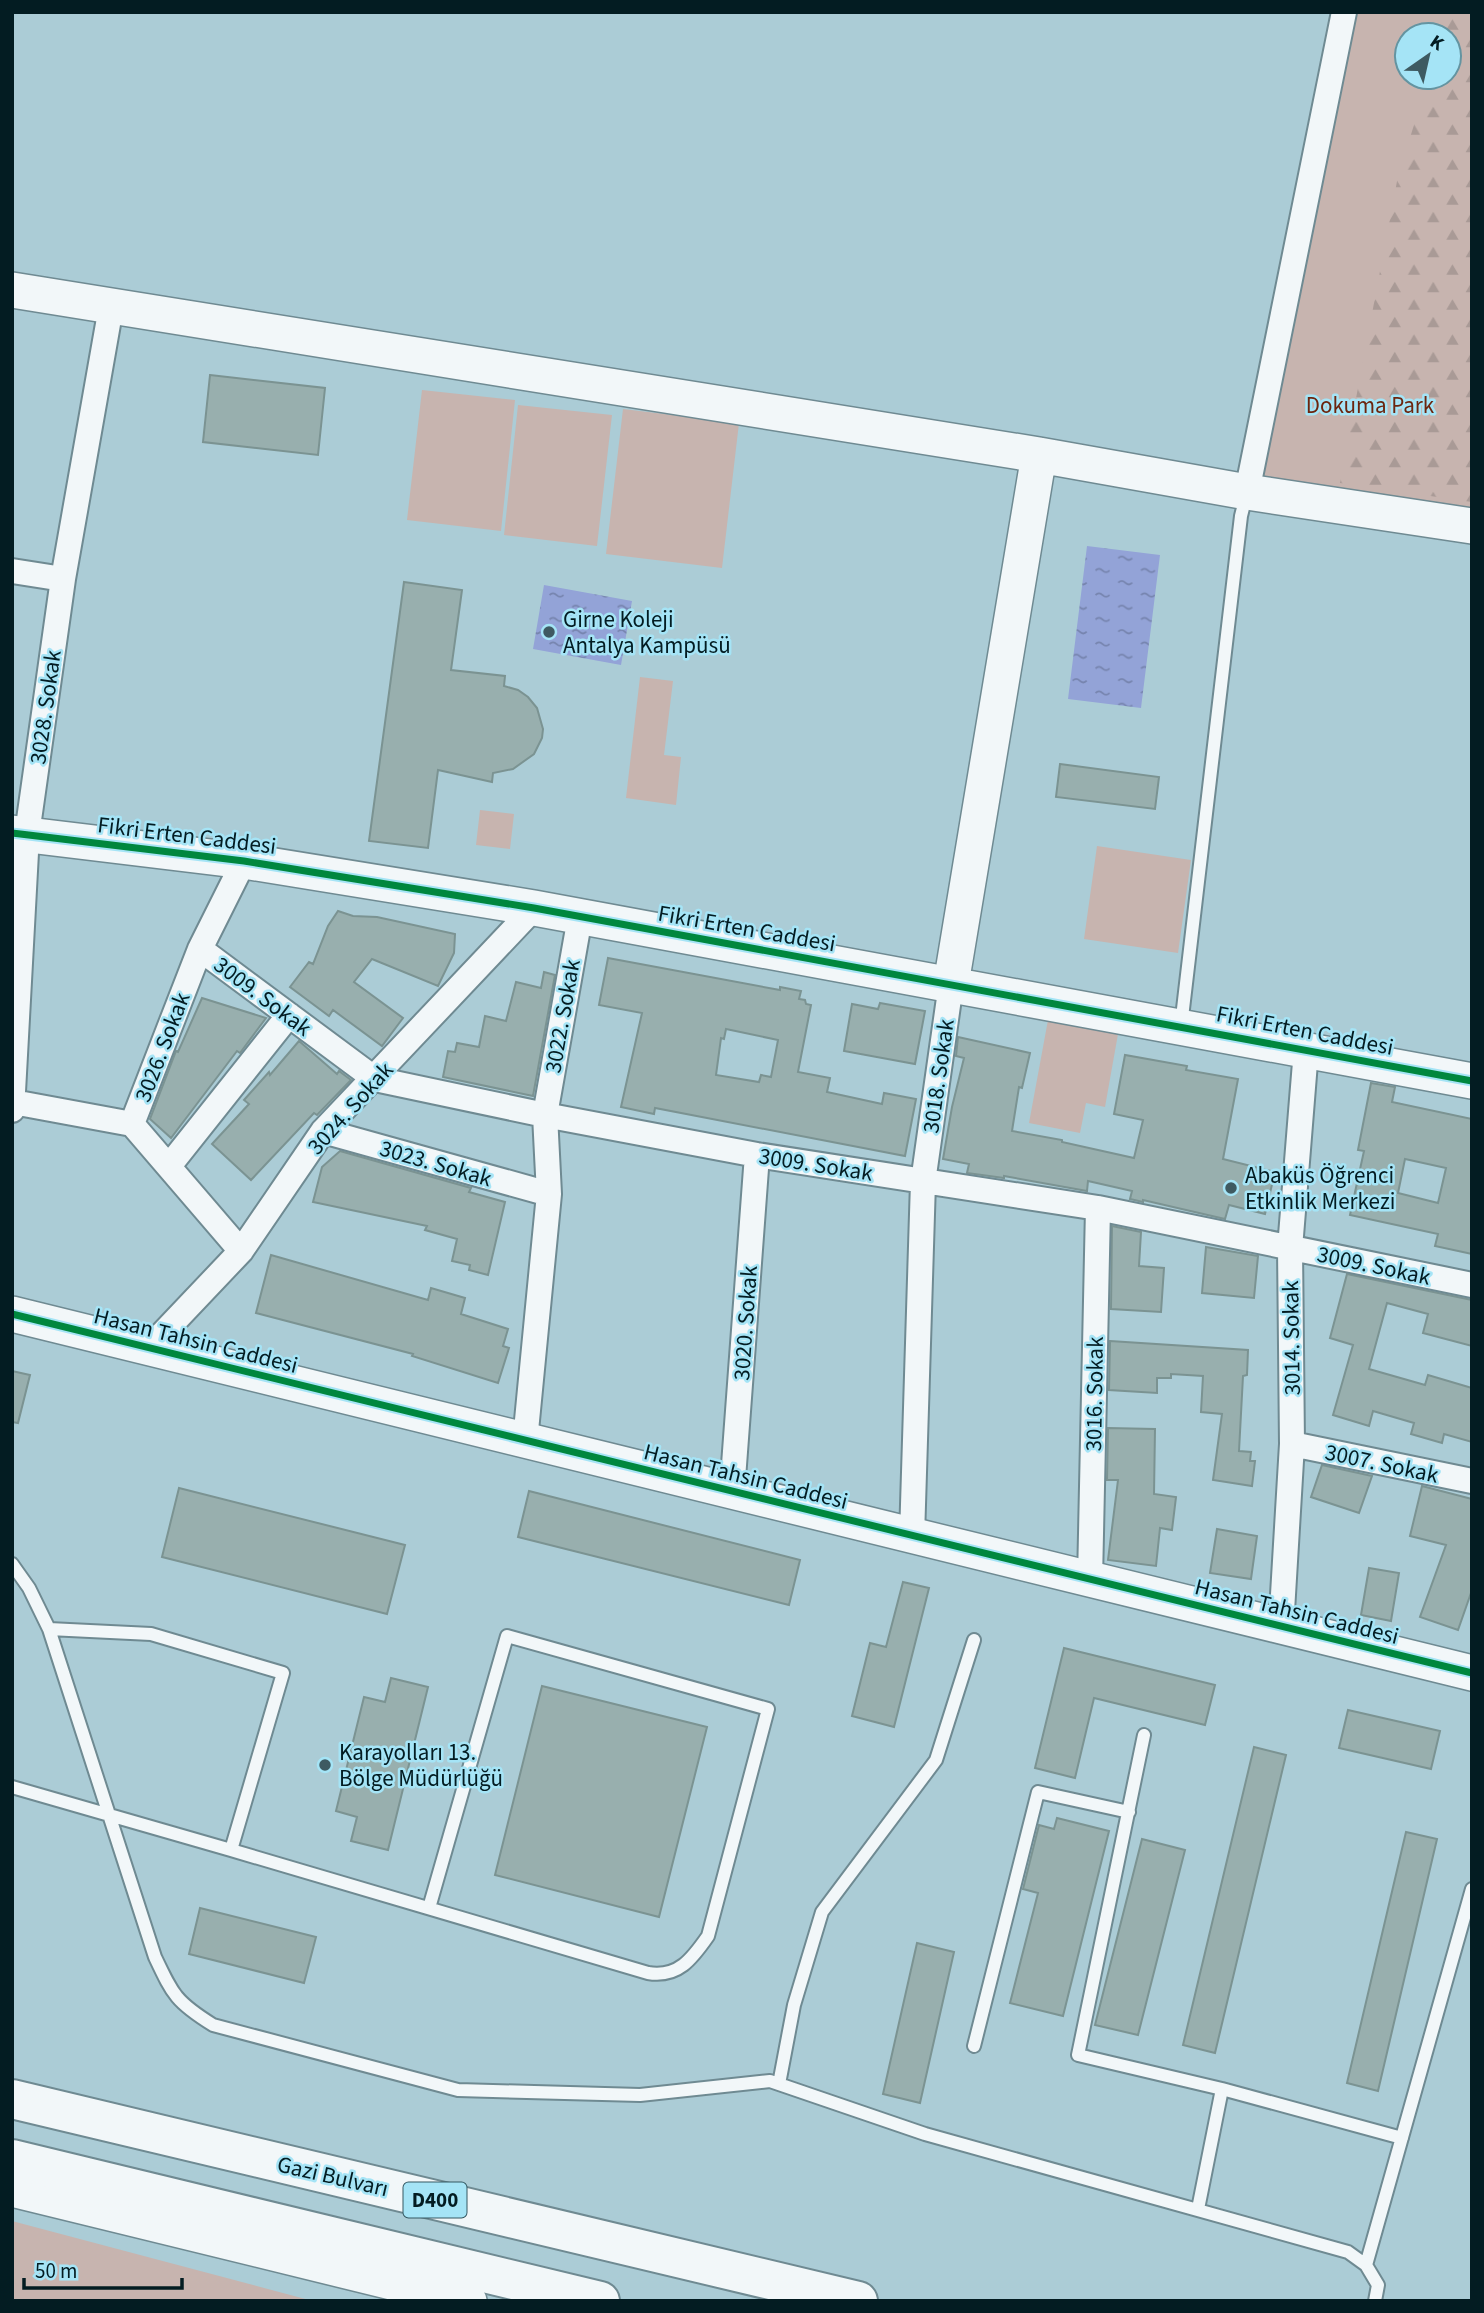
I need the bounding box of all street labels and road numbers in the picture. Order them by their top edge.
street label: 3028. Sokak [21,647,70,766]
street label: Fikri Erten Caddesi [96,808,278,863]
street label: Fikri Erten Caddesi [656,897,838,960]
street label: 3009. Sokak [207,949,319,1045]
street label: 3022. Sokak [536,956,589,1076]
street label: 3026. Sokak [126,987,199,1107]
street label: Fikri Erten Caddesi [1214,997,1396,1064]
street label: 3018. Sokak [914,1016,963,1135]
street label: 3024. Sokak [300,1054,401,1162]
street label: 3023. Sokak [376,1132,496,1195]
street label: 3009. Sokak [757,1139,876,1190]
street label: 3009. Sokak [1314,1237,1434,1294]
street label: 3020. Sokak [725,1264,766,1382]
street label: 3014. Sokak [1274,1280,1309,1396]
street label: Hasan Tahsin Caddesi [90,1299,301,1382]
street label: 3016. Sokak [1077,1336,1112,1452]
street label: Hasan Tahsin Caddesi [640,1435,851,1518]
street label: 3007. Sokak [1322,1435,1442,1492]
street label: Hasan Tahsin Caddesi [1191,1570,1402,1653]
street label: Gazi Bulvarı [274,2148,392,2205]
road number: D400 [404,2182,466,2218]

